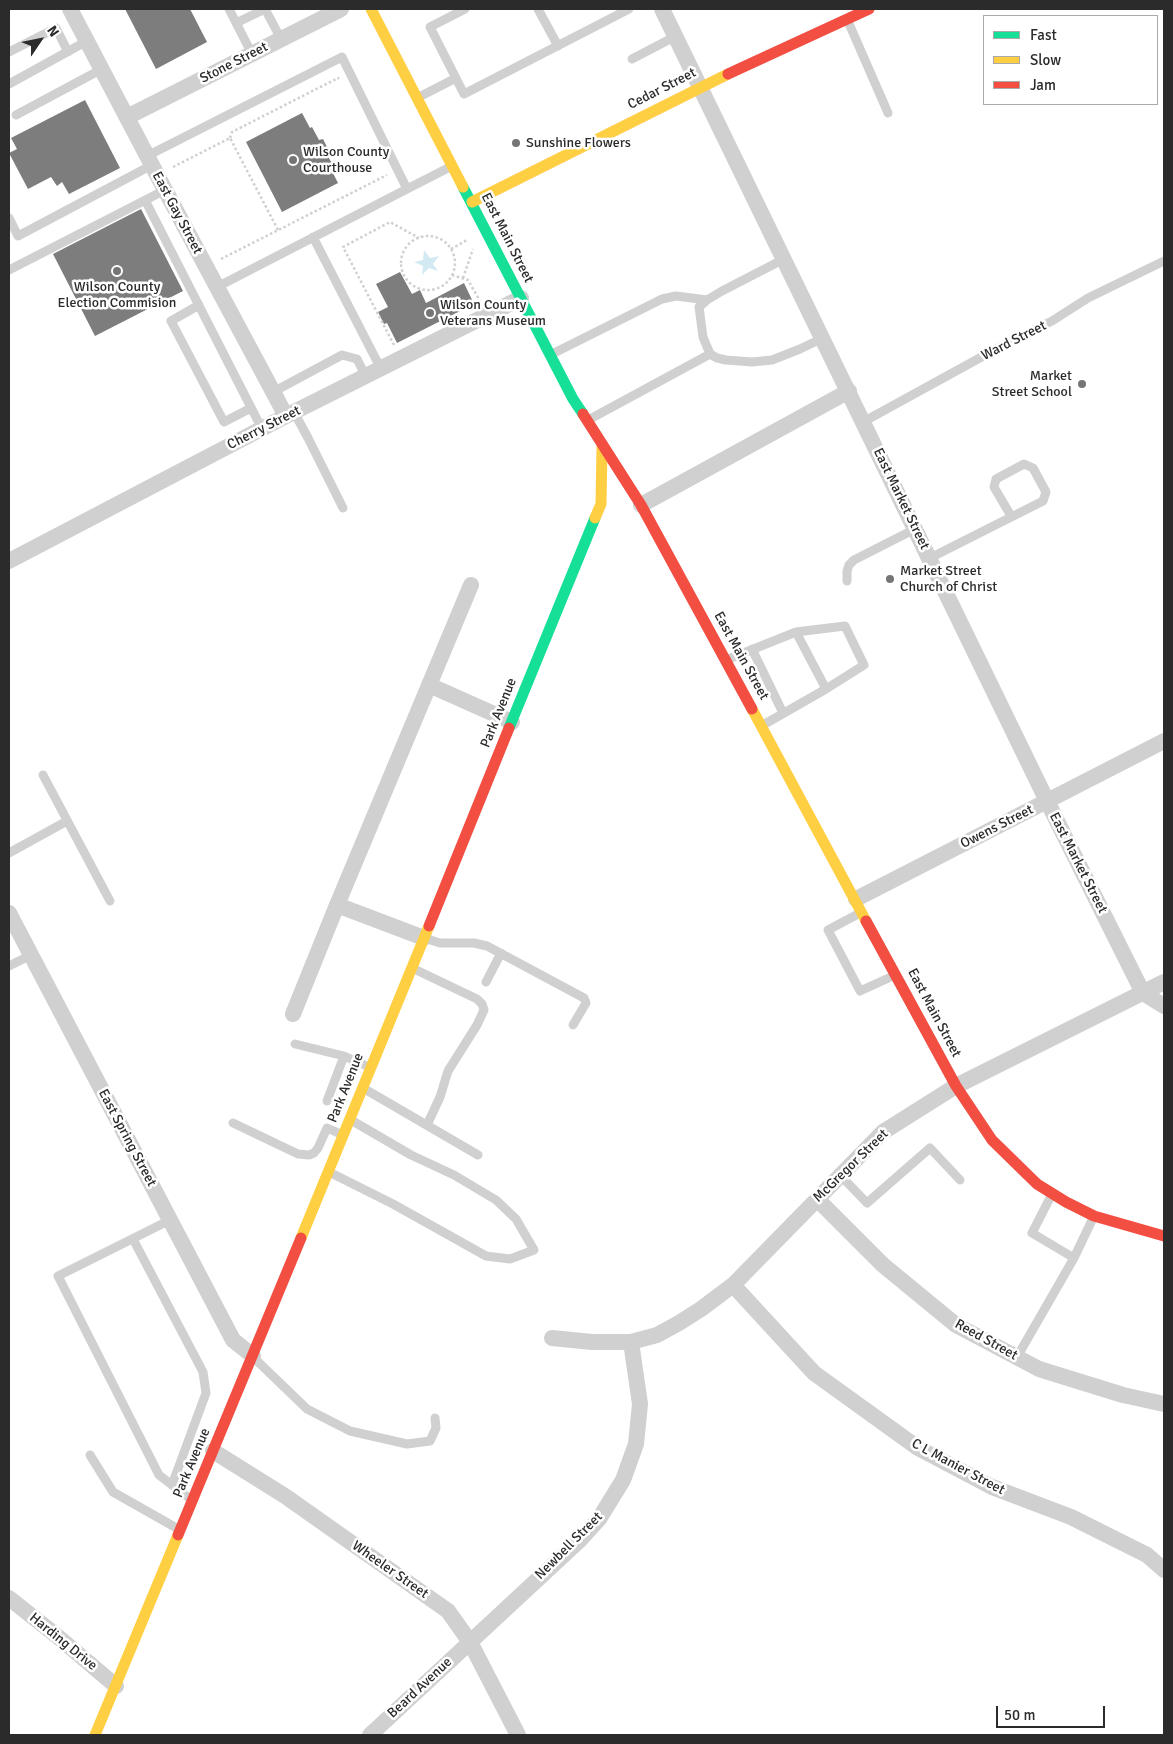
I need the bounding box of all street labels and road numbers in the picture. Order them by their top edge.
street label: Stone Street [197,39,271,87]
street label: Cedar Street [625,65,699,113]
street label: East Gay Street [148,169,206,257]
street label: East Main Street [477,190,537,286]
street label: Ward Street [979,318,1049,364]
street label: Cherry Street [225,402,303,454]
street label: East Market Street [869,446,933,552]
street label: East Main Street [710,609,772,703]
street label: Park Avenue [477,676,521,750]
street label: Owens Street [958,801,1036,853]
street label: East Market Street [1045,810,1111,916]
street label: East Main Street [903,966,965,1060]
street label: Park Avenue [324,1051,368,1125]
street label: East Spring Street [94,1086,160,1190]
street label: McGregor Street [810,1126,892,1206]
street label: Reed Street [952,1316,1020,1364]
street label: Park Avenue [170,1426,214,1500]
street label: C L Manier Street [908,1435,1008,1499]
street label: Newbell Street [532,1509,606,1583]
street label: Wheeler Street [349,1538,431,1602]
street label: Harding Drive [26,1610,100,1674]
street label: Beard Avenue [384,1654,456,1722]

